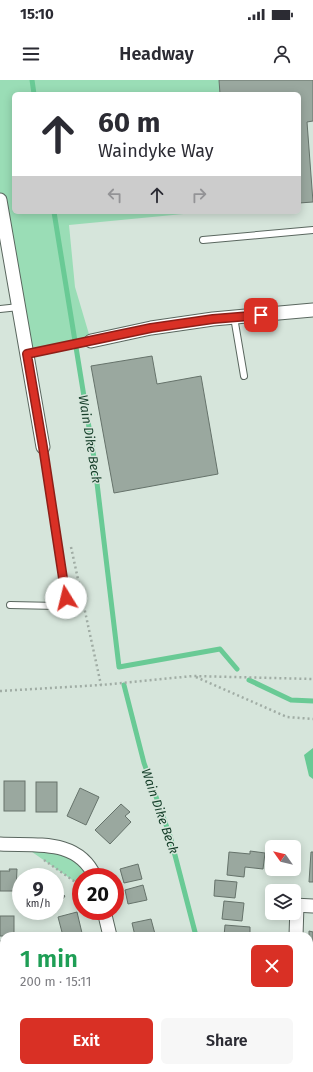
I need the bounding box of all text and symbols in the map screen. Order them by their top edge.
text: 15:10 [20,5,54,23]
icon: menu [20,43,42,65]
text: Headway [119,43,194,65]
icon: person [271,43,293,65]
text: 60 m [98,106,160,139]
icon: ahead [32,108,84,160]
text: Waindyke Way [98,140,214,162]
icon: left [104,184,126,206]
icon: ahead [146,184,168,206]
icon: right [188,184,210,206]
pin [244,298,278,332]
icon: arrive [250,304,272,326]
water label: Wain Dike Beck [76,394,104,484]
position arrow [45,577,87,619]
water label: Wain Dike Beck [138,766,182,856]
north arrow [265,840,301,876]
map controls [265,840,301,920]
speed limit sign: 20 [72,868,124,920]
text: 9 [32,877,44,901]
button: layers [265,884,301,920]
text: km/h [26,898,50,910]
text: 1 min [20,945,78,973]
button: close [251,945,293,987]
text: 200 m · 15:11 [20,974,91,989]
button: Exit [20,1018,153,1064]
button: Share [161,1018,293,1064]

